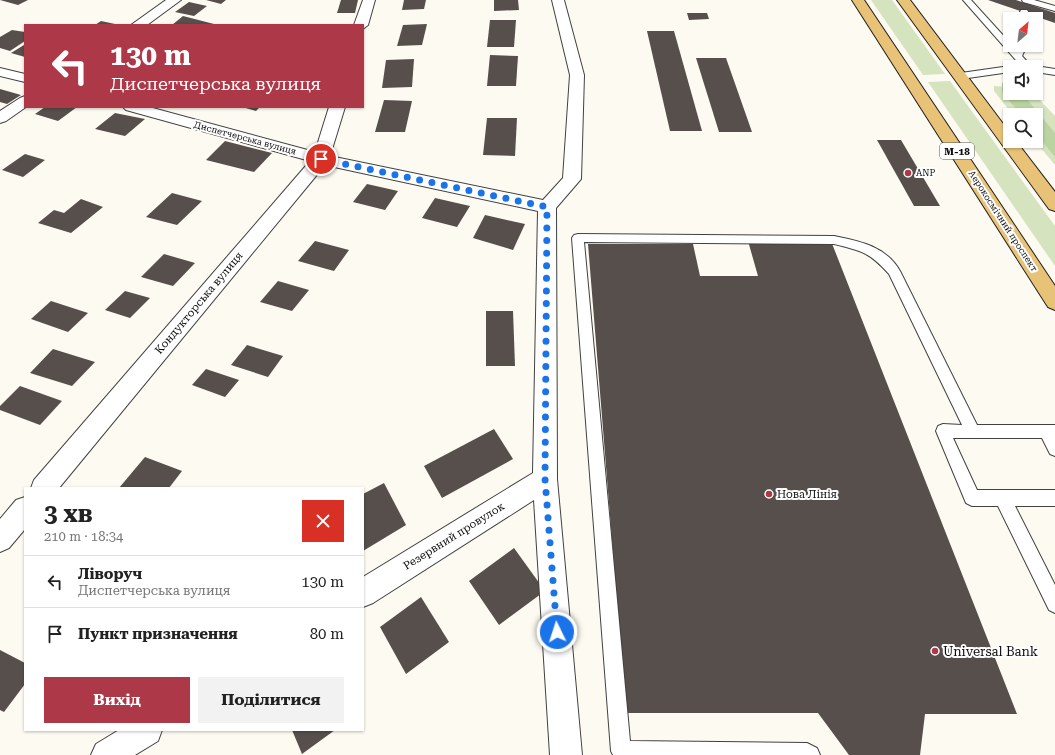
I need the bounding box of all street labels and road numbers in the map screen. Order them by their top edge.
street label: Диспетчерська вулиця [193,120,297,156]
road number: М-18 [940,143,974,159]
street label: Аерокосмічний проспект [967,169,1039,273]
street label: Кондукторська вулиця [152,249,246,357]
street label: Резервний провулок [401,499,507,572]

